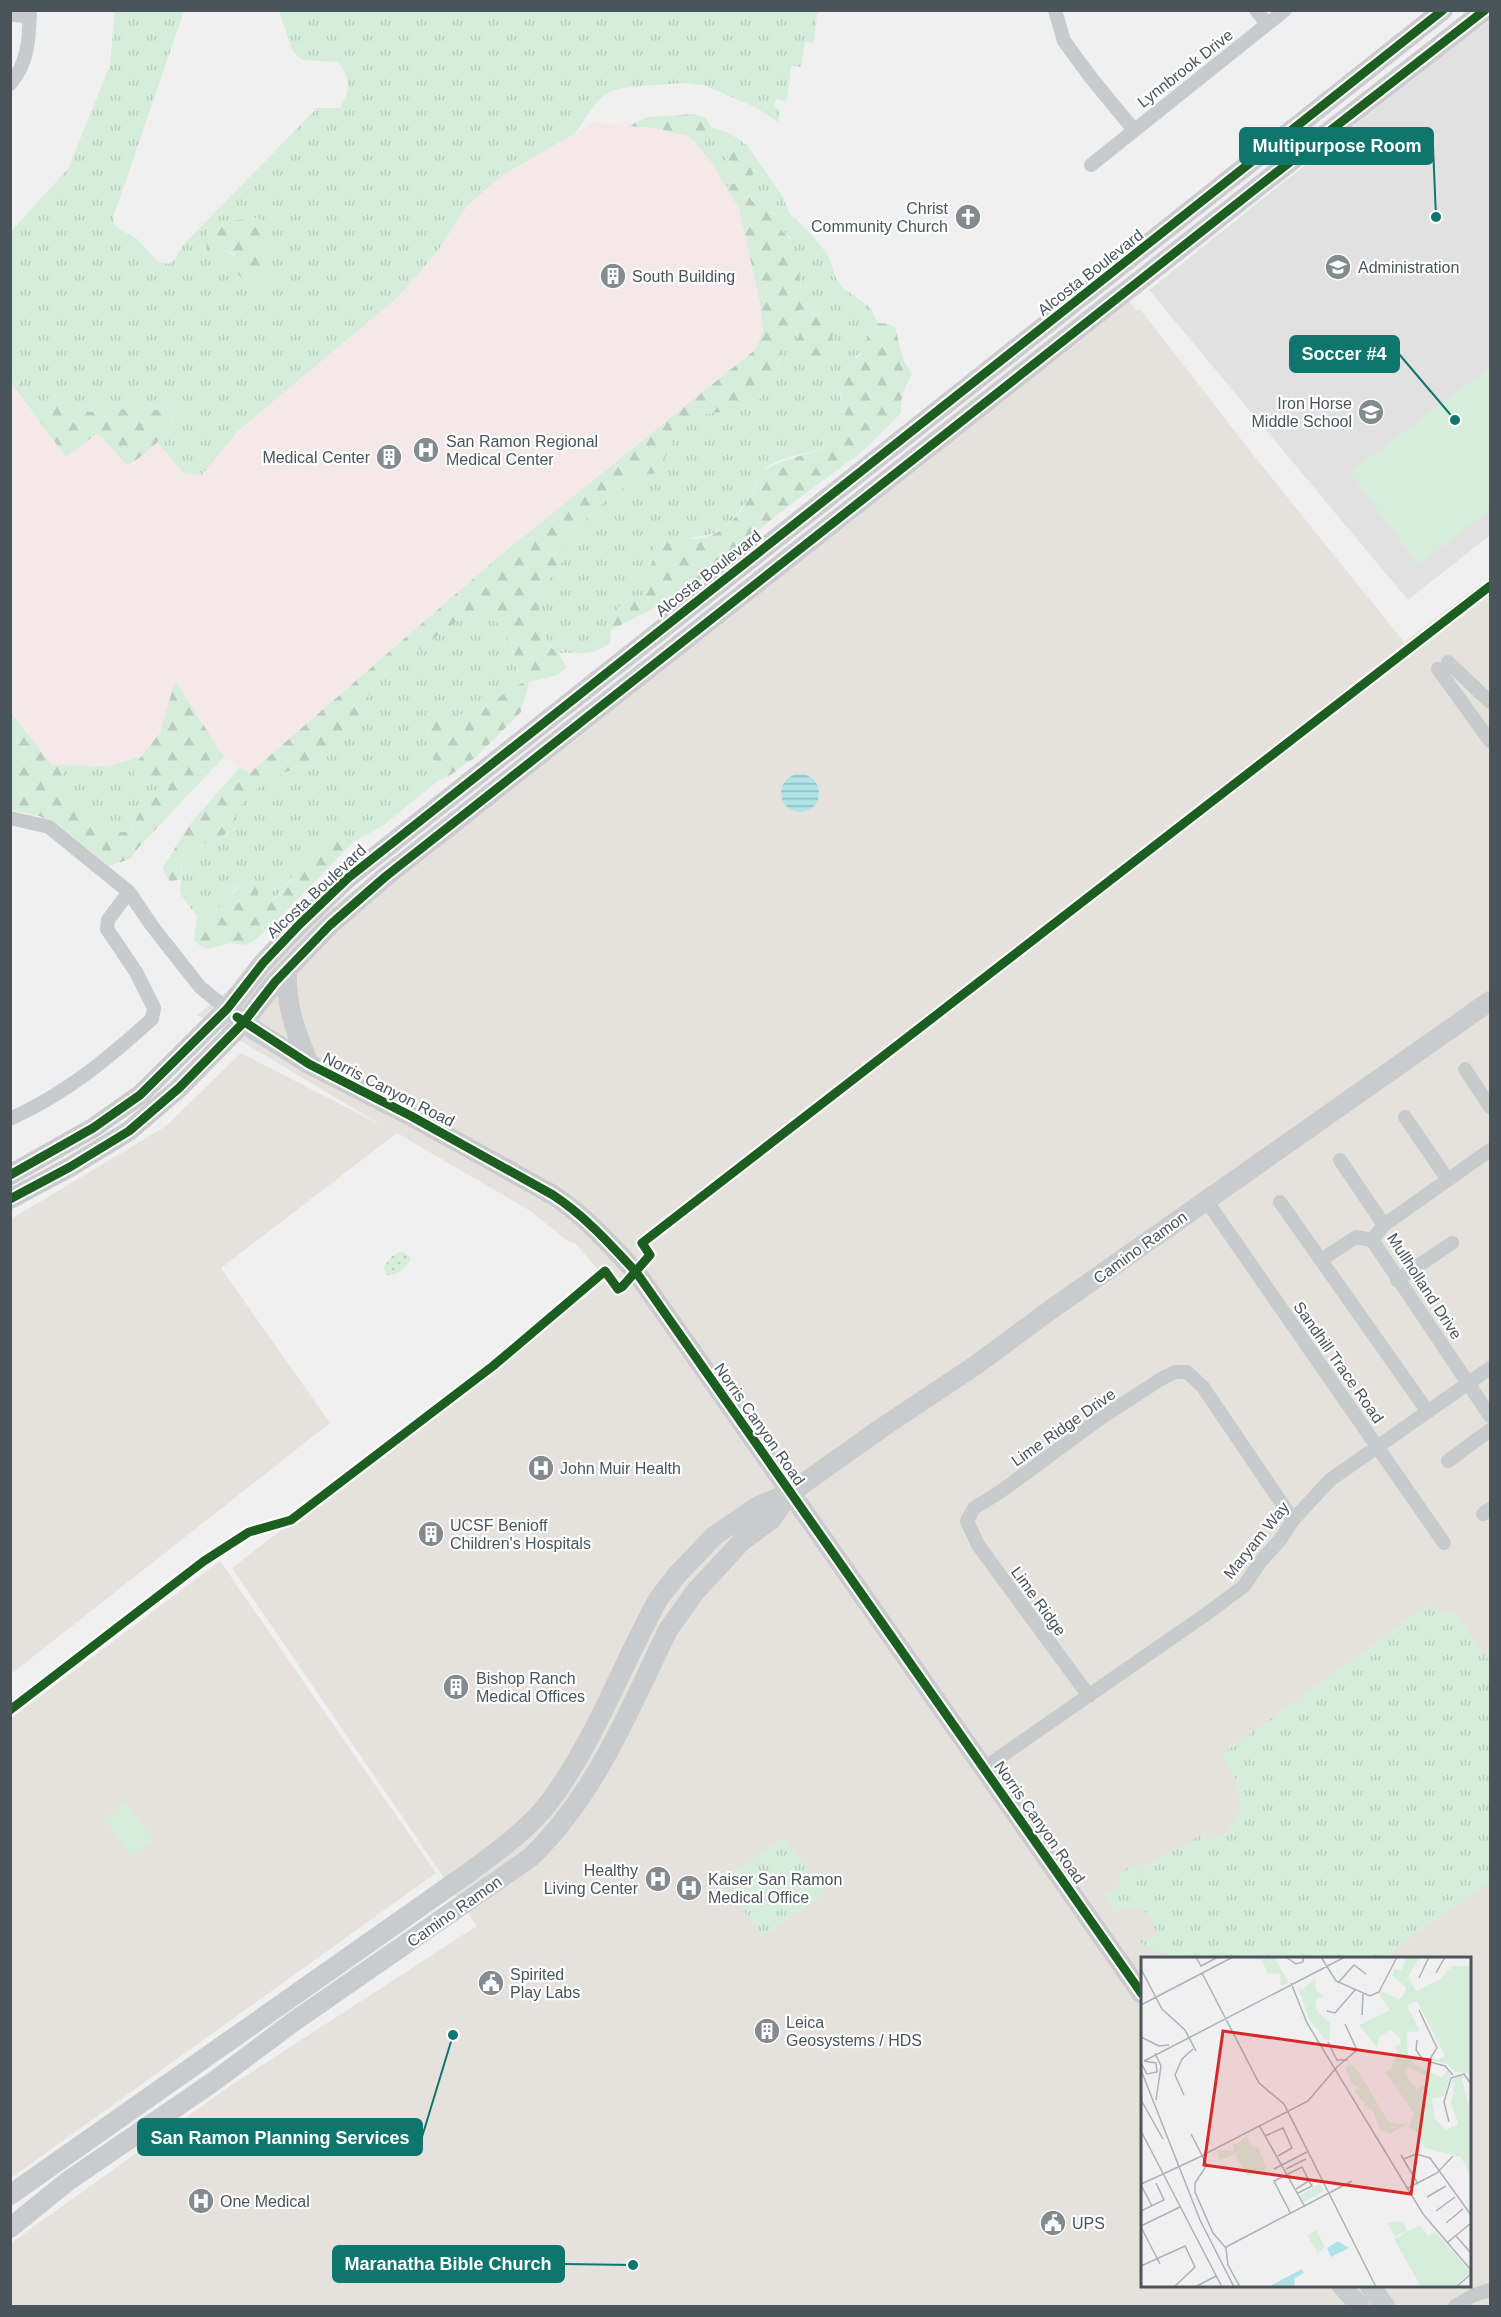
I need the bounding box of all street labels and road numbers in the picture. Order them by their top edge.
street label: Lynnbrook Drive [1134,26,1236,111]
street label: Alcosta Boulevard [1034,226,1146,319]
street label: Alcosta Boulevard [652,527,764,620]
street label: Alcosta Boulevard [263,841,369,942]
street label: Norris Canyon Road [320,1049,457,1130]
street label: Camino Ramon [1090,1208,1190,1287]
street label: Mullholland Drive [1384,1230,1465,1342]
street label: Sandhill Trace Road [1290,1298,1387,1426]
street label: Norris Canyon Road [711,1360,808,1489]
street label: Lime Ridge Drive [1008,1385,1119,1470]
street label: Maryam Way [1220,1499,1292,1582]
street label: Lime Ridge [1008,1564,1069,1639]
street label: Norris Canyon Road [991,1758,1088,1887]
street label: Camino Ramon [404,1873,505,1950]

